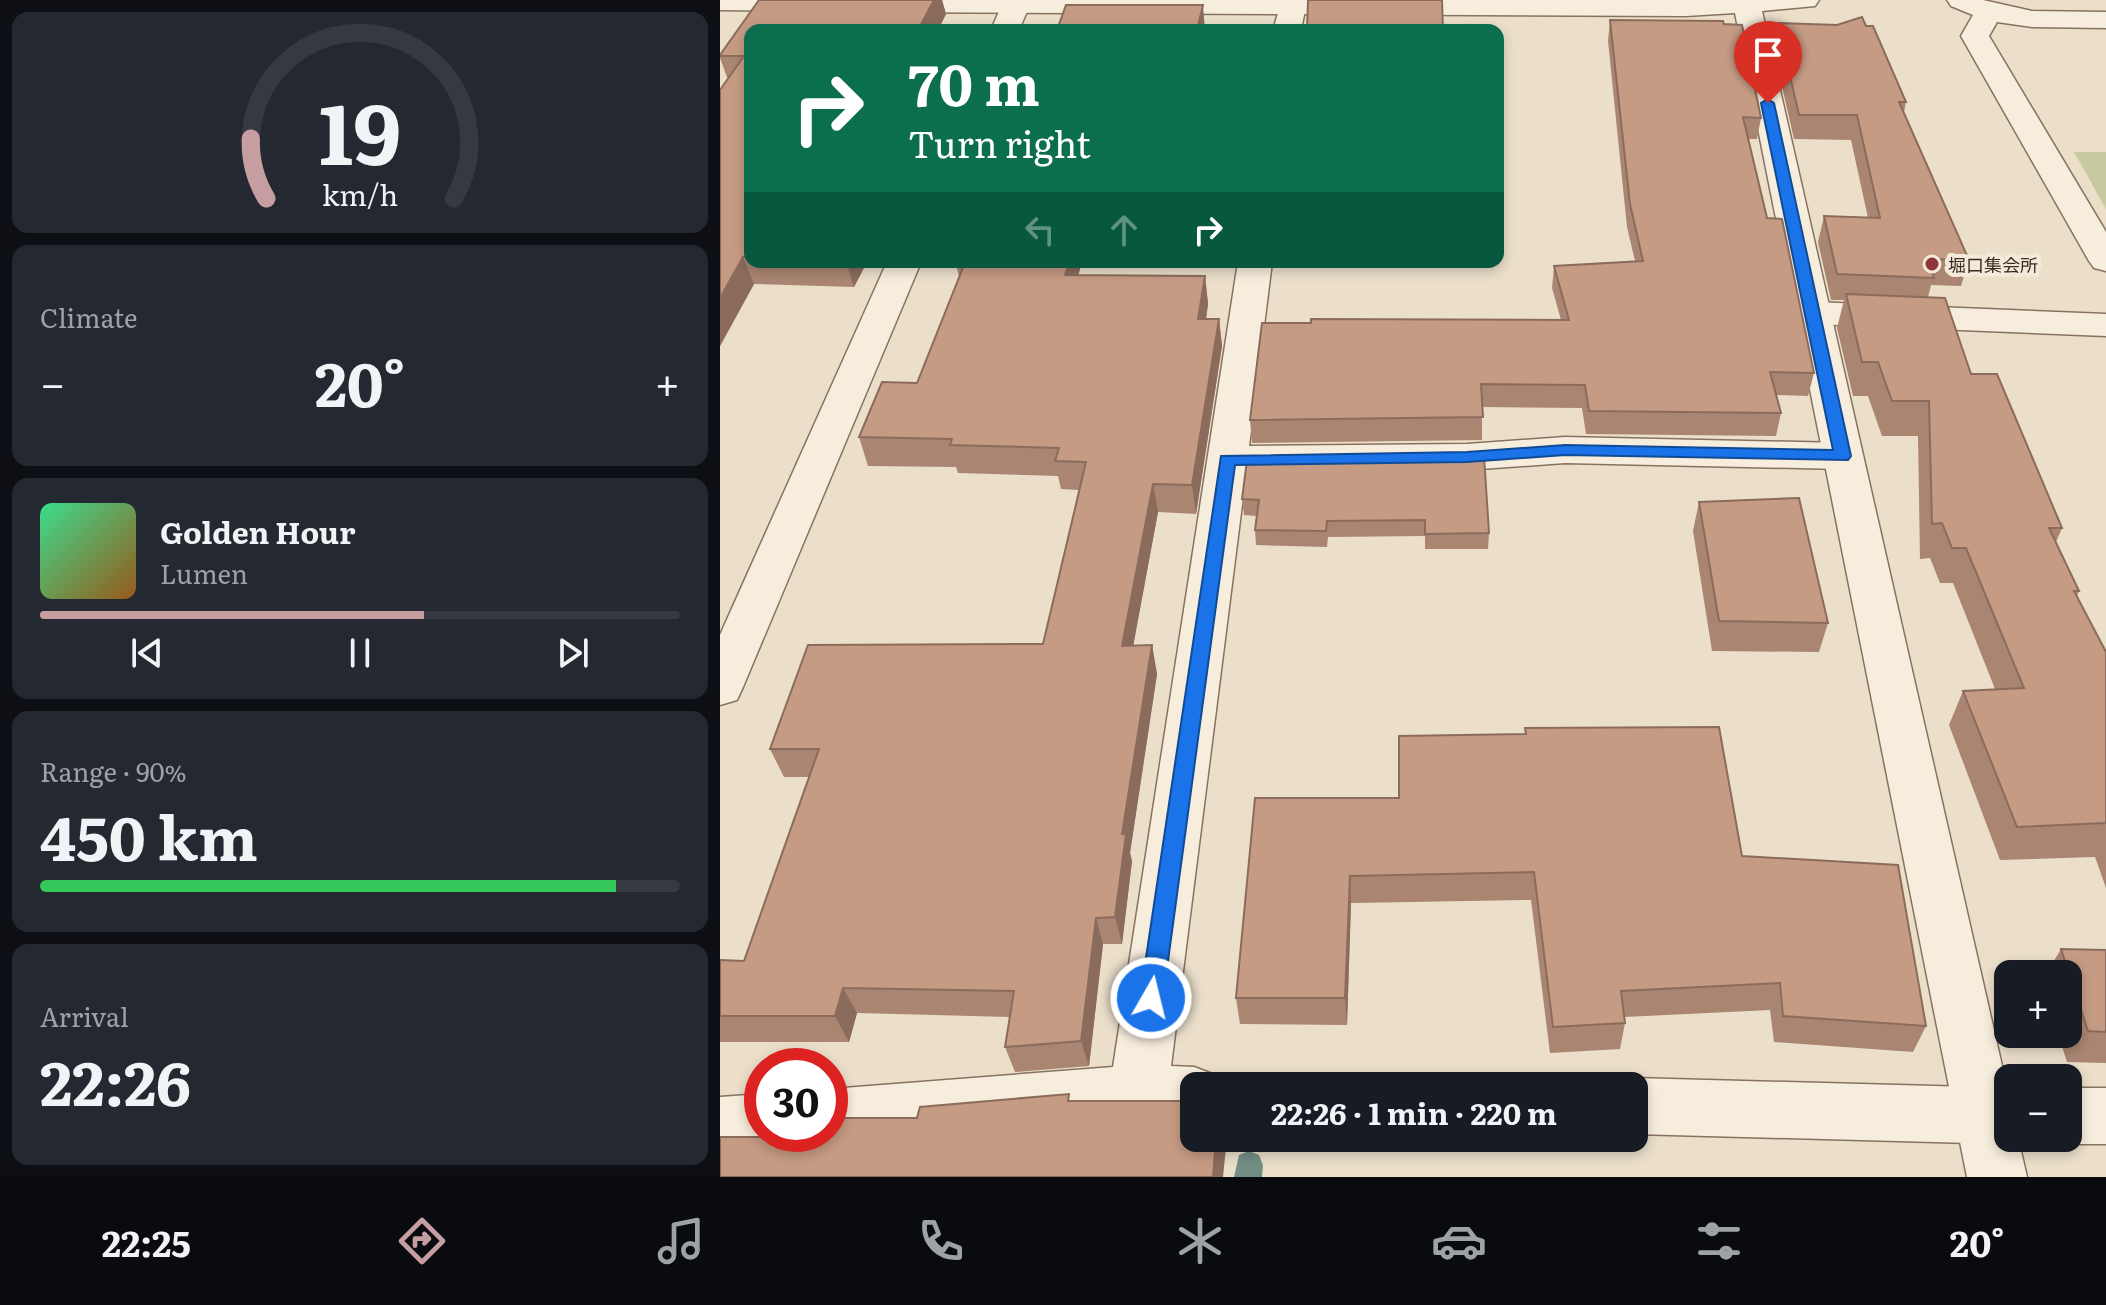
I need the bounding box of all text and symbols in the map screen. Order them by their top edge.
pin [1734,21,1802,103]
icon: arrive [1746,33,1790,77]
text: 70 m [908,40,1040,123]
icon: right [776,56,880,160]
text: 19 [319,66,401,190]
text: Turn right [908,116,1091,169]
text: km/h [322,172,398,215]
icon: left [1018,208,1062,252]
icon: ahead [1102,208,1146,252]
icon: right [1186,208,1230,252]
place label: 堀口集会所 [1948,251,2038,278]
marker: 堀口集会所 [1923,255,1941,273]
text: Climate [40,297,138,336]
text: 20° [315,336,405,425]
text: − [40,348,66,414]
text: + [654,348,680,414]
text: Golden Hour [160,509,355,553]
text: Lumen [160,553,248,592]
icon: previous [125,631,169,675]
icon: pause [338,631,382,675]
icon: next [551,631,595,675]
text: Range · 90% [40,751,187,790]
text: 450 km [40,790,258,879]
position arrow [1109,956,1193,1040]
map controls [1994,960,2082,1152]
button: + [1994,960,2082,1048]
text: Arrival [40,996,129,1035]
text: 22:26 [40,1035,191,1124]
speed limit sign: 30 [744,1048,848,1152]
button: − [1994,1064,2082,1152]
text: 22:26 · 1 min · 220 m [1271,1090,1557,1134]
icon: directions [394,1213,450,1269]
icon: music [653,1213,709,1269]
icon: phone [913,1213,969,1269]
icon: climate [1172,1213,1228,1269]
icon: car [1431,1213,1487,1269]
icon: filters [1691,1213,1747,1269]
text: 22:25 [102,1215,191,1268]
text: 20° [1950,1215,2004,1268]

